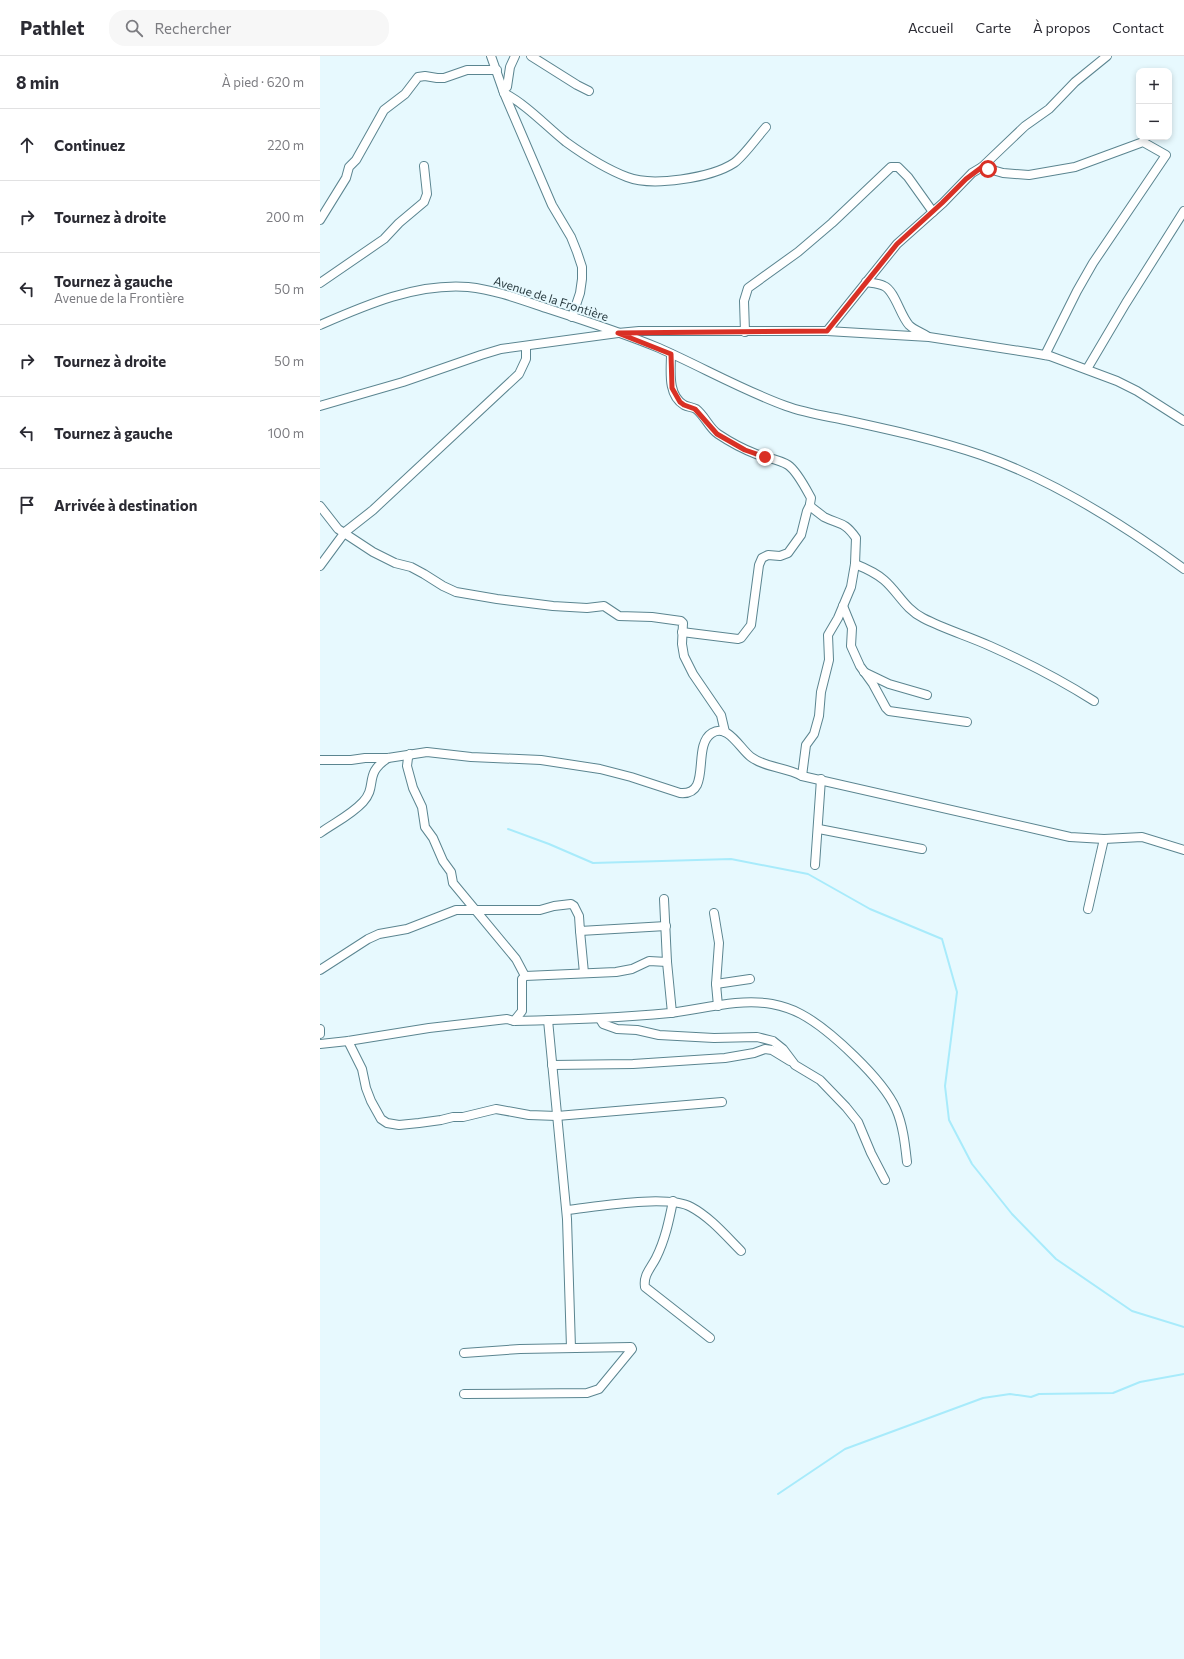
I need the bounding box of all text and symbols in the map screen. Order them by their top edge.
search box [109,10,389,46]
text: Pathlet [20,16,85,39]
icon: search [123,17,145,39]
text: Rechercher [155,19,232,37]
text: Accueil [908,19,954,36]
text: Carte [976,19,1011,36]
text: À propos [1033,19,1090,36]
text: Contact [1112,19,1164,36]
map controls [1136,68,1172,140]
button: + [1136,68,1172,104]
text: 8 min [16,72,59,93]
text: À pied · 620 m [222,74,304,90]
button: − [1136,104,1172,140]
icon: ahead [16,134,38,156]
text: Continuez [54,136,125,154]
text: 220 m [267,137,304,153]
route start [979,160,997,178]
icon: right [16,206,38,228]
text: Tournez à droite [54,208,166,226]
text: 200 m [266,209,304,225]
text: Tournez à gauche [54,272,173,290]
street label: Avenue de la Frontière [492,273,611,323]
icon: left [16,278,38,300]
text: 50 m [274,281,304,297]
text: Avenue de la Frontière [54,290,184,306]
icon: right [16,350,38,372]
text: Tournez à droite [54,352,166,370]
text: 50 m [274,353,304,369]
icon: left [16,422,38,444]
text: Tournez à gauche [54,424,173,442]
text: 100 m [268,425,304,441]
route end [756,448,774,466]
icon: arrive [16,494,38,516]
text: Arrivée à destination [54,496,197,514]

